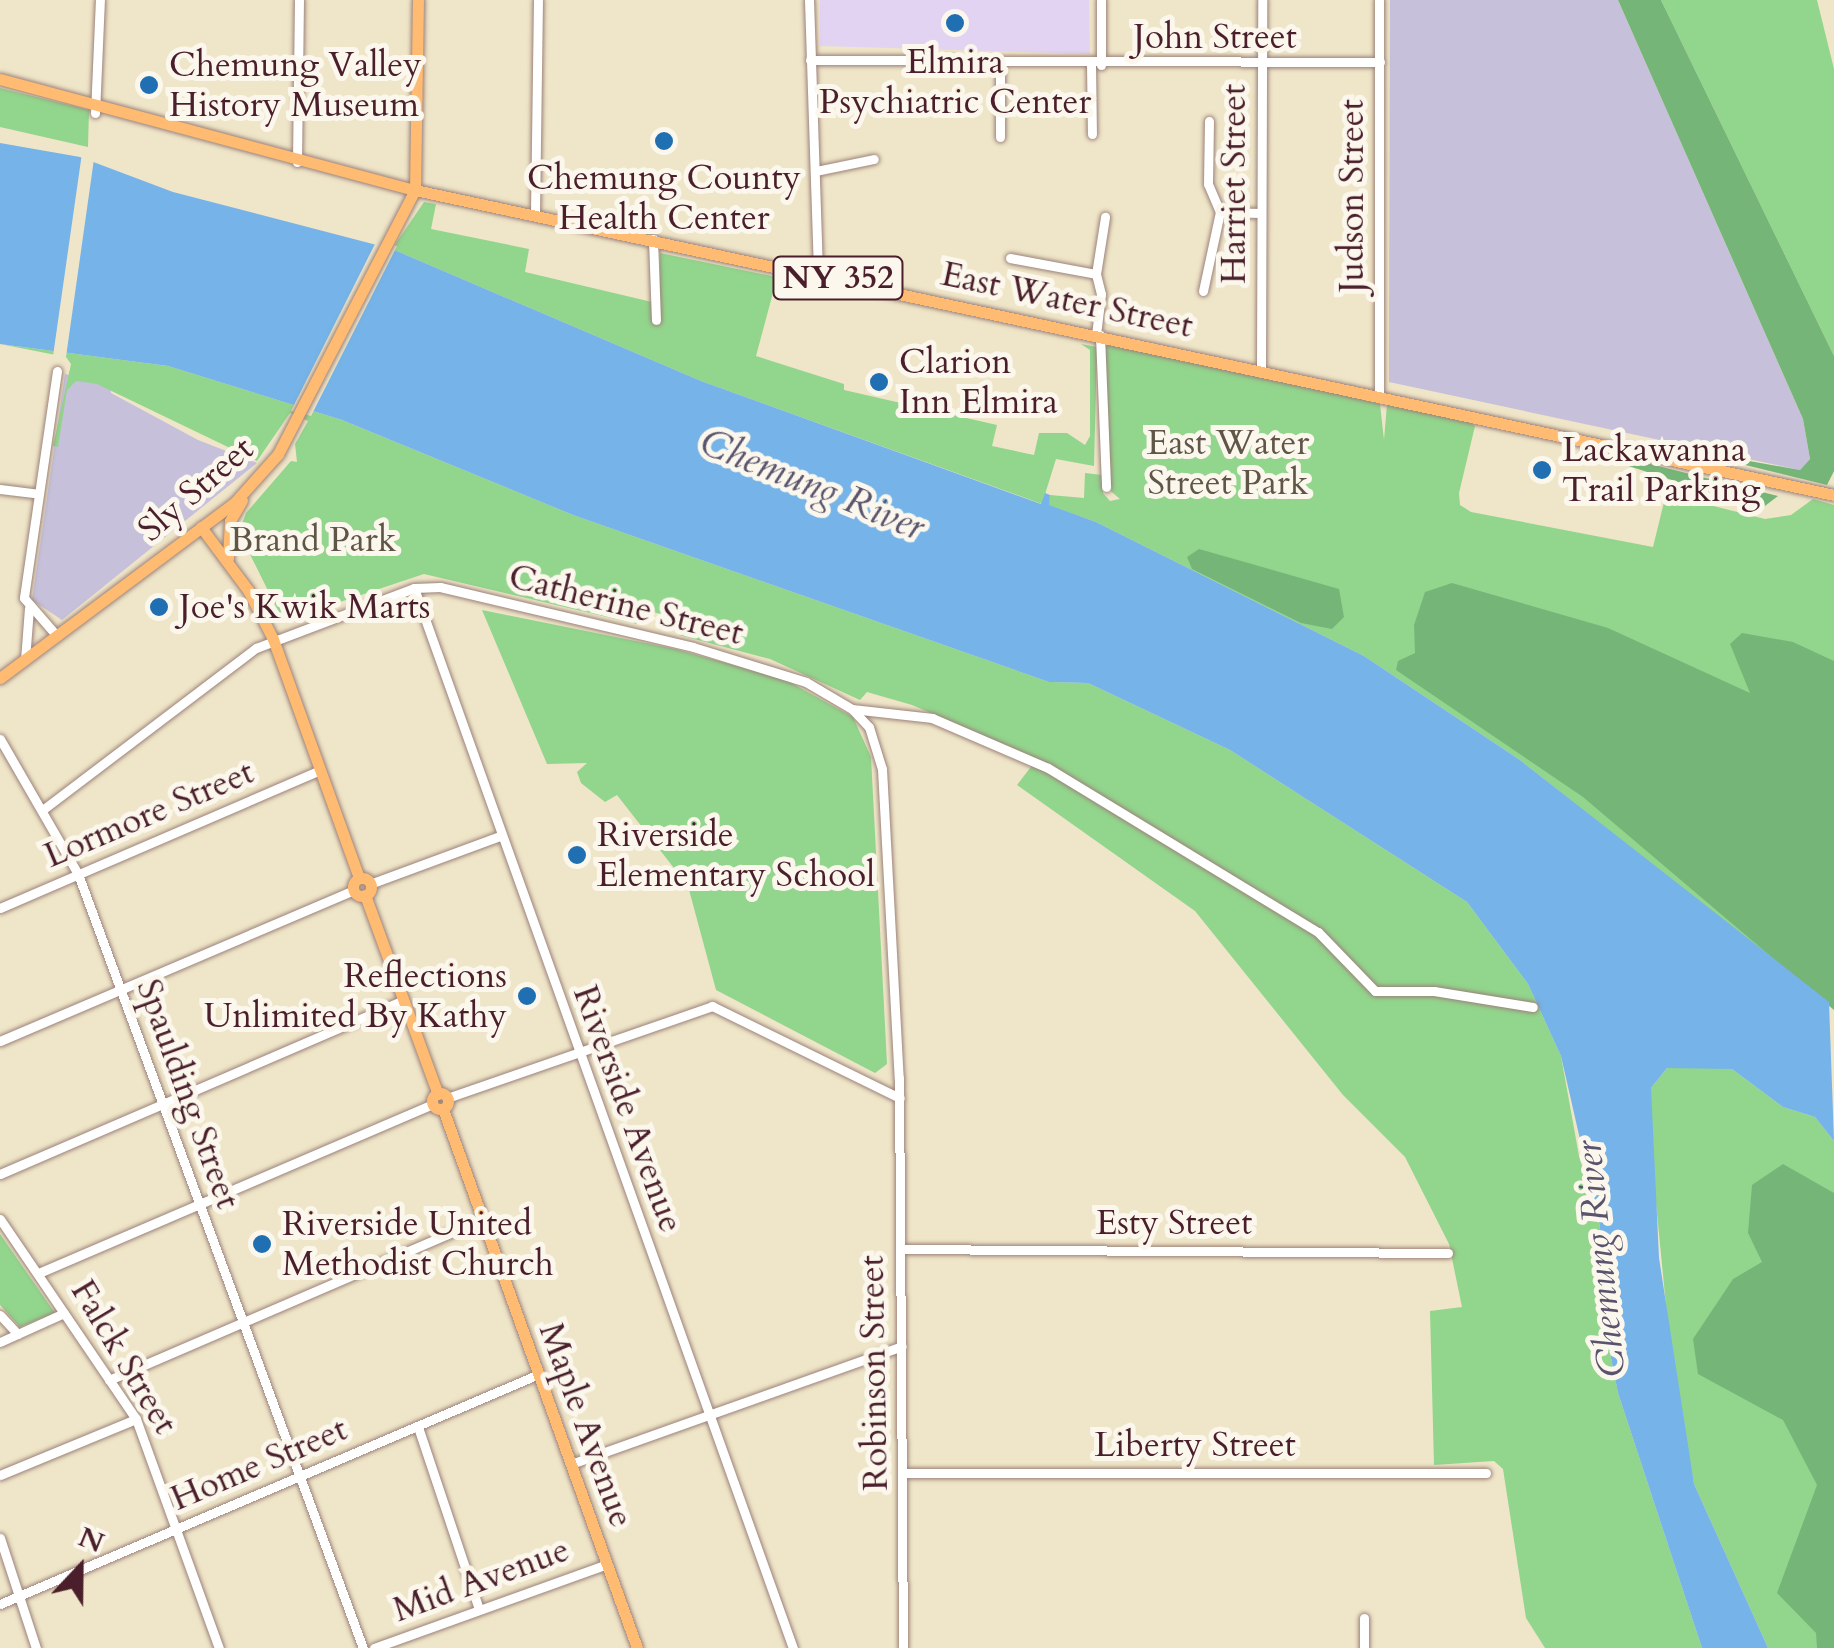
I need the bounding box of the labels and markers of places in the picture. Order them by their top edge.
marker: Elmira Psychiatric Center [942,10,968,36]
place label: Elmira Psychiatric Center [819,41,1091,123]
place label: Chemung Valley History Museum [169,44,422,126]
marker: Chemung Valley History Museum [138,74,160,96]
marker: Chemung County Health Center [653,130,675,152]
place label: Chemung County Health Center [527,157,801,239]
place label: Clarion Inn Elmira [899,341,1058,423]
marker: Clarion Inn Elmira [868,371,890,393]
place label: Lackawanna Trail Parking [1562,429,1760,511]
marker: Lackawanna Trail Parking [1531,459,1553,481]
place label: Joe's Kwik Marts [179,586,430,628]
marker: Joe's Kwik Marts [148,596,170,618]
place label: Riverside Elementary School [597,814,875,896]
marker: Riverside Elementary School [566,844,588,866]
place label: Reflections Unlimited By Kathy [204,955,507,1037]
marker: Reflections Unlimited By Kathy [516,985,538,1007]
place label: Riverside United Methodist Church [282,1203,554,1285]
marker: Riverside United Methodist Church [251,1233,273,1255]

